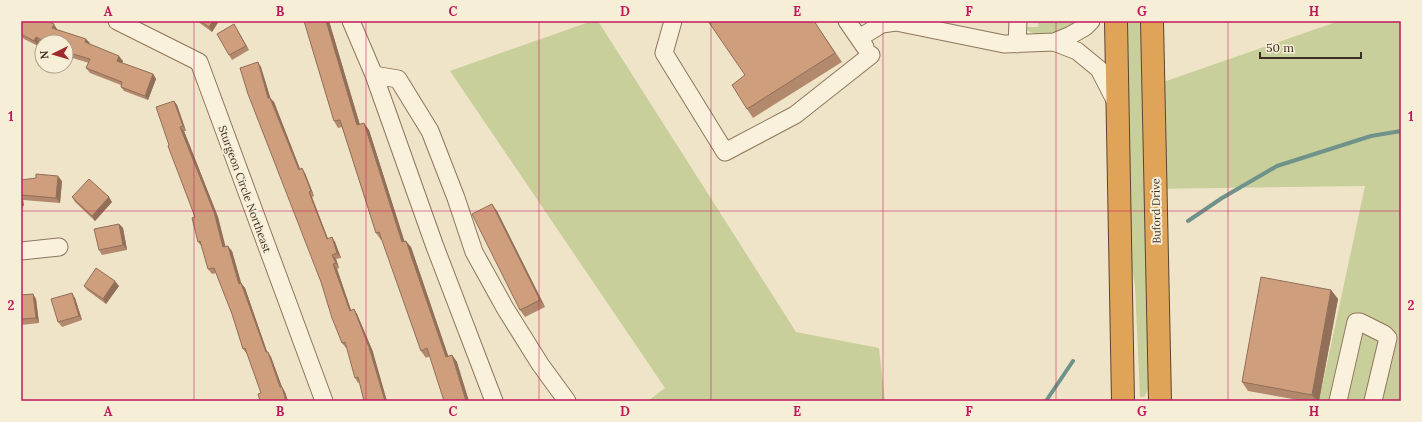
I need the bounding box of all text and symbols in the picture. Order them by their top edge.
text: A [104,3,113,20]
text: B [276,3,285,20]
text: C [449,3,458,20]
text: D [620,3,630,20]
text: E [793,3,801,20]
text: F [965,3,973,20]
text: G [1137,3,1147,20]
text: H [1309,3,1319,20]
north arrow [34,34,74,74]
scale bar [1260,34,1361,60]
text: 50 m [1266,40,1294,55]
text: N [37,50,51,60]
text: 1 [8,108,14,125]
text: 1 [1408,108,1414,125]
street label: Sturgeon Circle Northeast [215,124,275,255]
street label: Buford Drive [1148,178,1164,244]
text: 2 [8,297,15,314]
text: 2 [1408,297,1415,314]
text: A [104,403,113,420]
text: B [276,403,285,420]
text: C [449,403,458,420]
text: D [620,403,630,420]
text: E [793,403,801,420]
text: F [965,403,973,420]
text: G [1137,403,1147,420]
text: H [1309,403,1319,420]

